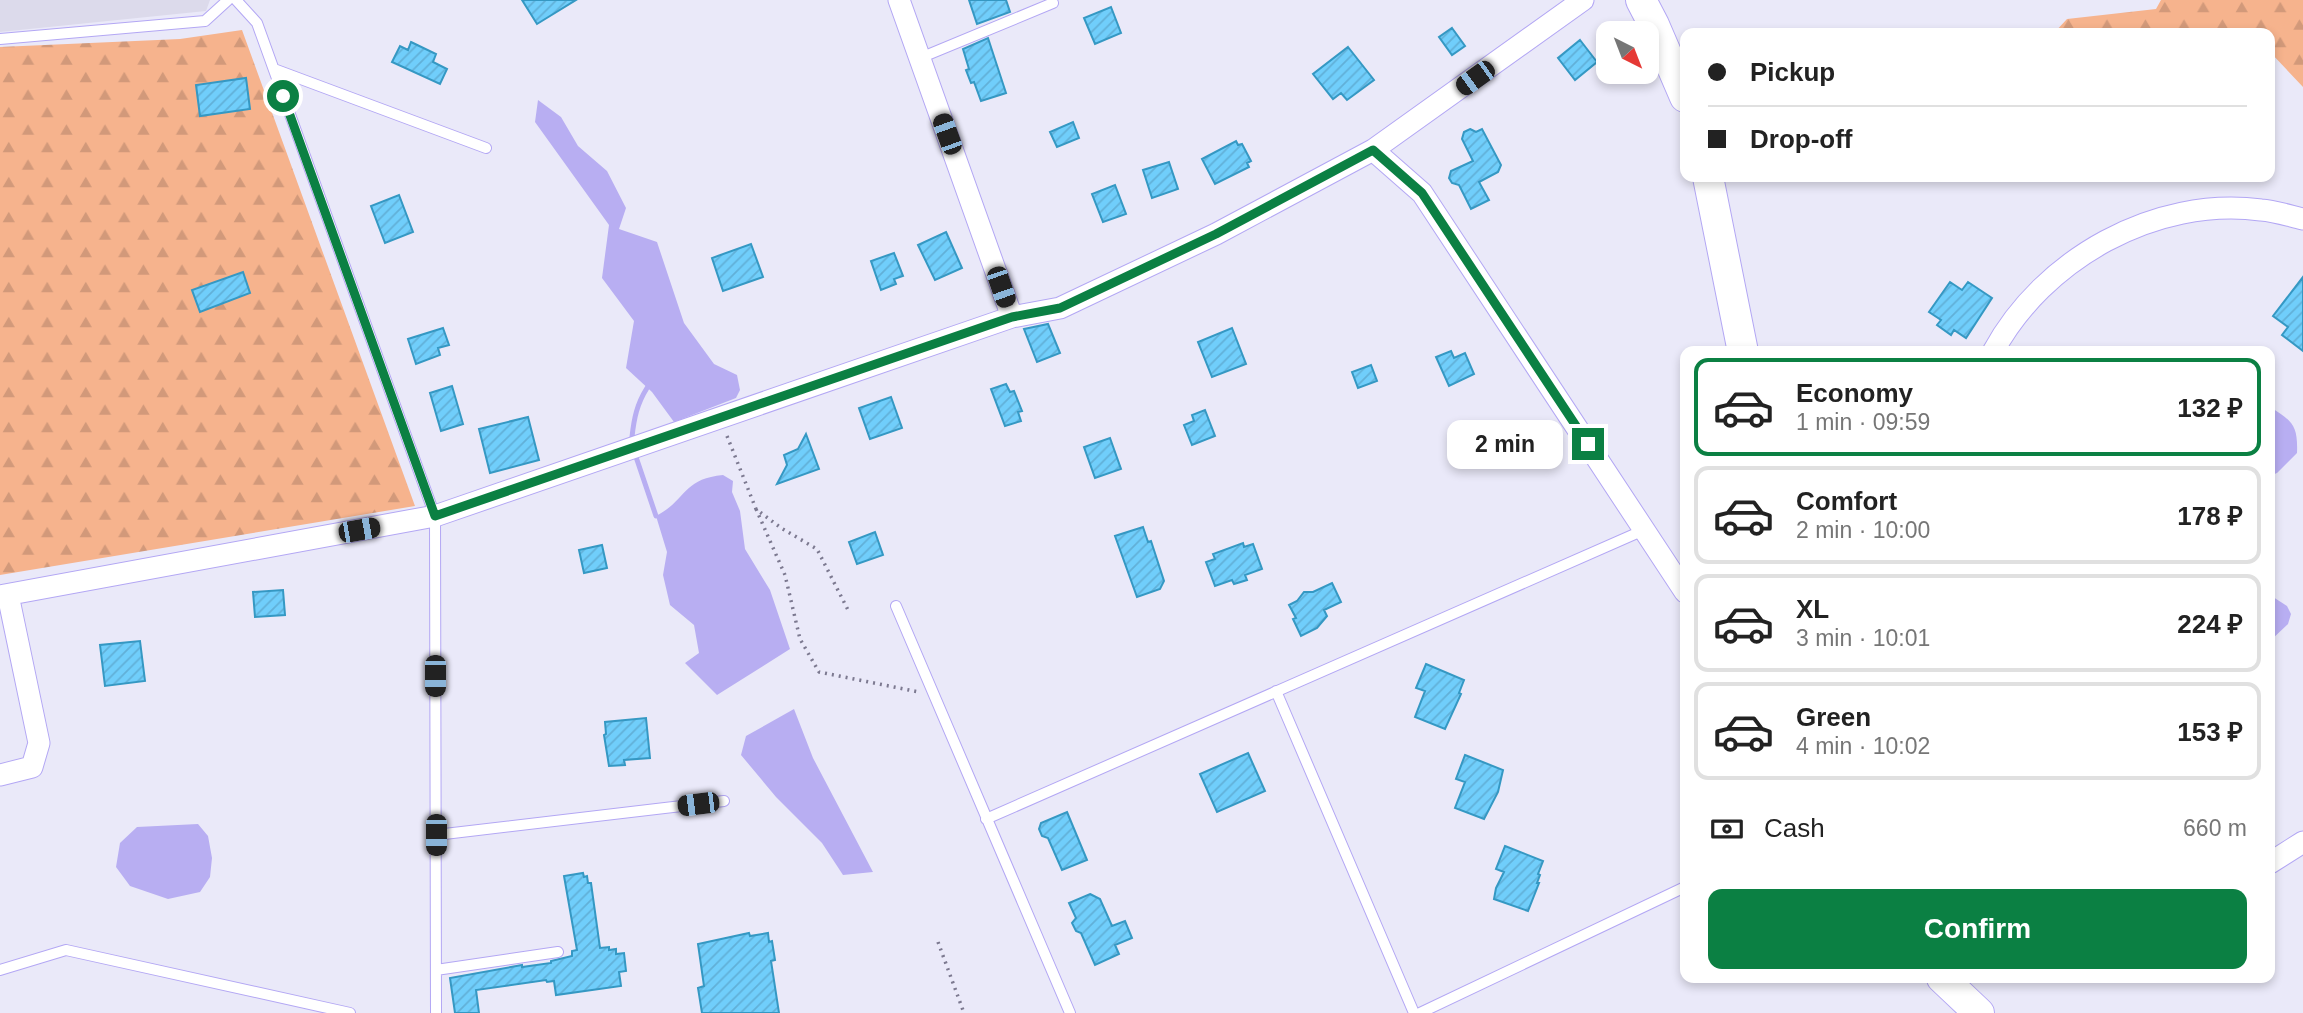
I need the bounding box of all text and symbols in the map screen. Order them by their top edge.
north arrow [1596,21,1659,84]
map controls [1596,21,1659,84]
car [1452,57,1499,99]
text: Pickup [1750,57,1835,87]
route start [267,80,299,112]
car [930,111,965,157]
text: Drop-off [1750,124,1853,154]
car [985,264,1018,310]
icon: car [1712,376,1775,439]
text: Economy [1796,378,1913,408]
text: 132 ₽ [2177,393,2243,423]
text: 1 min · 09:59 [1796,409,1930,435]
callout: 2 min [1448,420,1564,468]
route end [1572,428,1604,460]
text: 2 min [1475,431,1535,457]
icon: car [1712,484,1775,547]
text: Comfort [1796,486,1897,516]
text: 178 ₽ [2177,501,2243,531]
car [337,516,382,544]
text: 2 min · 10:00 [1796,517,1930,543]
icon: car [1712,592,1775,655]
text: XL [1796,594,1829,624]
text: 224 ₽ [2177,609,2243,639]
text: 3 min · 10:01 [1796,625,1930,651]
car [425,655,446,697]
icon: car [1712,700,1775,763]
text: Green [1796,702,1871,732]
text: 153 ₽ [2177,717,2243,747]
text: 4 min · 10:02 [1796,733,1930,759]
car [676,791,721,817]
icon: cash [1708,810,1746,848]
text: Cash [1764,813,1825,843]
car [426,814,447,856]
text: 660 m [2183,815,2247,841]
button: Confirm [1708,889,2247,969]

